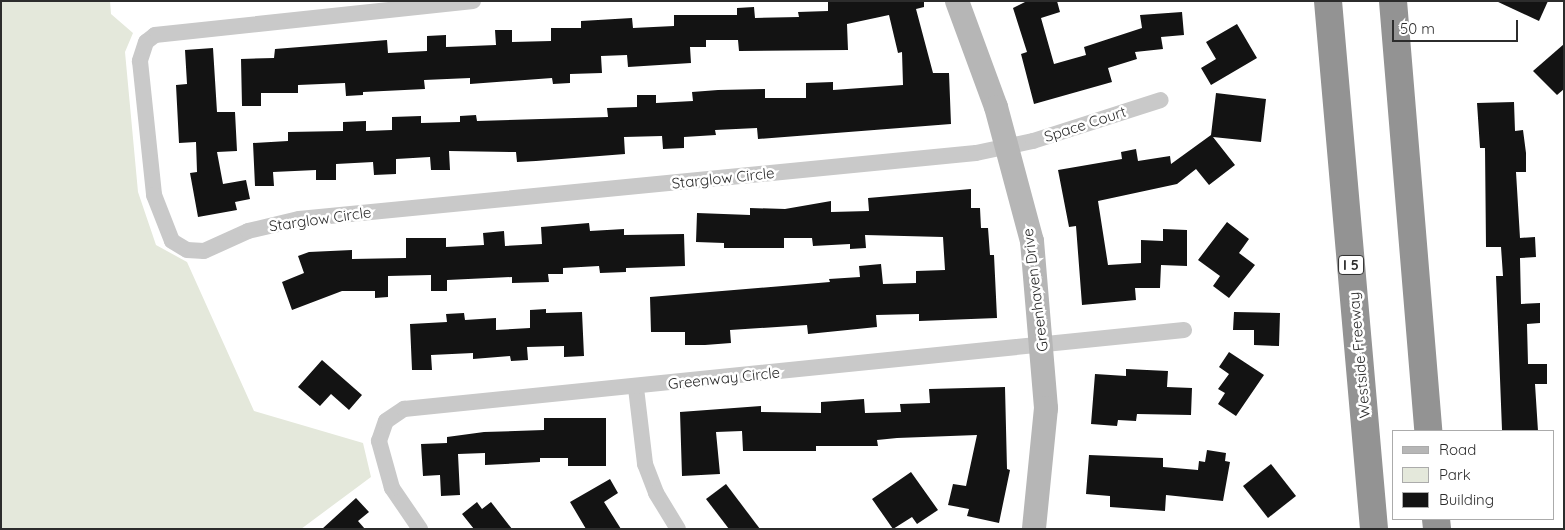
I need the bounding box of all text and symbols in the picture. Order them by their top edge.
scale bar [1395,10,1521,42]
text: 50 m [1400,19,1435,38]
street label: Space Court [1042,102,1128,146]
street label: Starglow Circle [671,164,775,192]
street label: Starglow Circle [268,203,372,235]
street label: Greenhaven Drive [1019,227,1051,353]
road number: I 5 [1337,254,1365,276]
street label: Westside Freeway [1345,291,1373,419]
street label: Greenway Circle [667,363,781,393]
legend [1392,430,1555,520]
text: Road [1439,440,1476,459]
text: Park [1439,465,1471,484]
text: Building [1439,490,1494,509]

